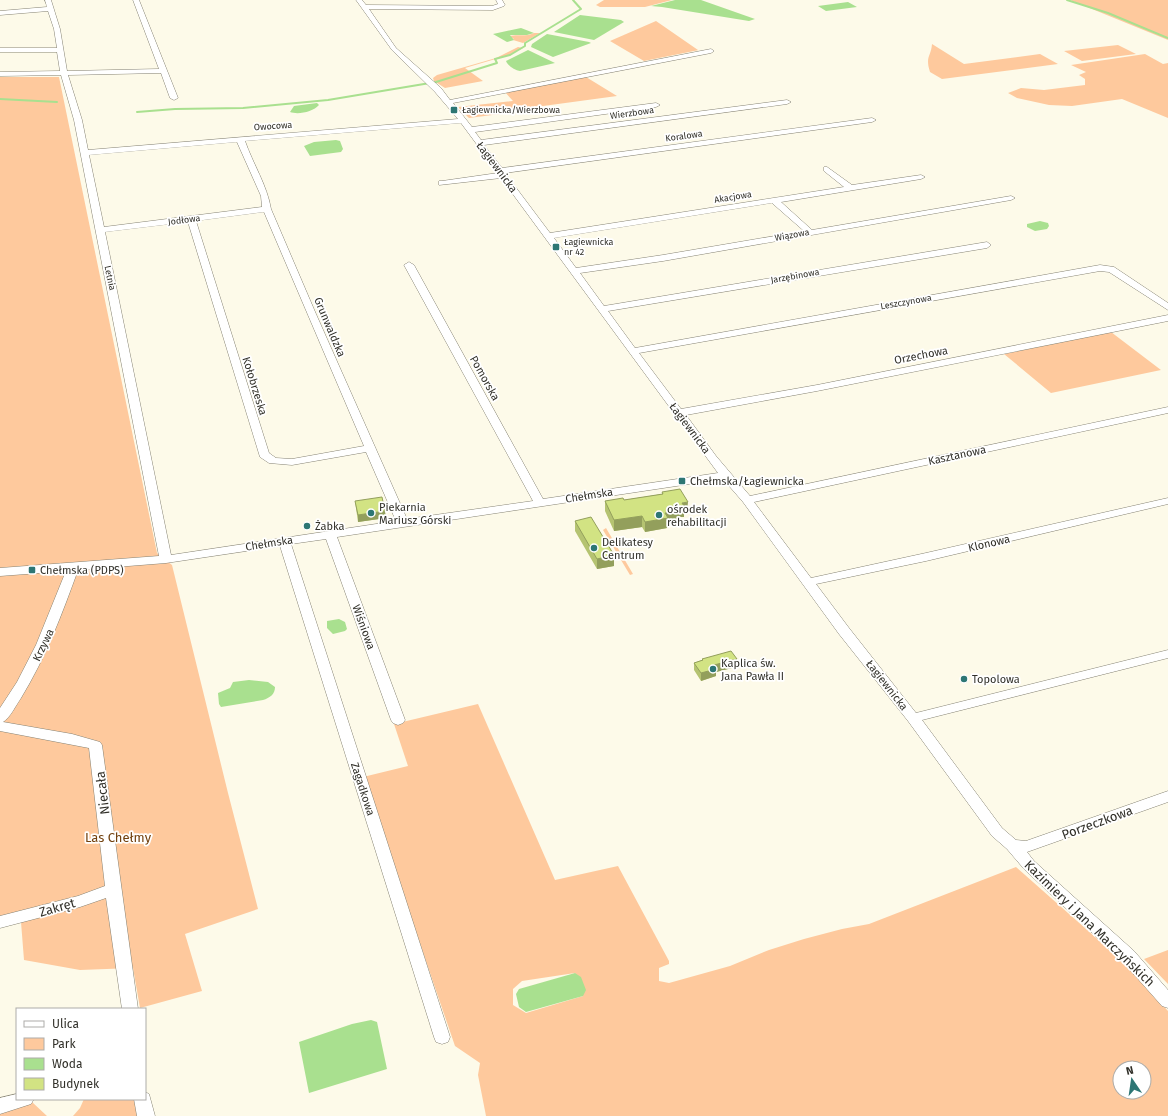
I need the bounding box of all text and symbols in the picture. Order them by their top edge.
marker: Łagiewnicka/Wierzbowa [449,105,459,115]
place label: Łagiewnicka/Wierzbowa [462,105,560,115]
street label: Wierzbowa [609,105,655,121]
street label: Owocowa [253,120,293,132]
street label: Koralowa [665,128,703,144]
street label: Łagiewnicka [473,139,520,195]
street label: Akacjowa [714,189,753,205]
street label: Jodłowa [167,213,201,227]
street label: Wiązowa [774,227,810,243]
place label: Łagiewnicka nr 42 [564,237,614,257]
marker: Łagiewnicka nr 42 [551,242,561,252]
street label: Letnia [102,265,118,291]
street label: Jarzębinowa [770,267,820,285]
street label: Leszczynowa [880,293,932,311]
street label: Grunwaldzka [311,295,348,359]
street label: Orzechowa [893,344,949,367]
street label: Pomorska [467,354,502,403]
street label: Kołobrzeska [239,355,270,417]
street label: Łagiewnicka [666,400,713,456]
street label: Kasztanowa [927,443,987,468]
place label: Chełmska/Łagiewnicka [690,475,804,488]
marker: Chełmska/Łagiewnicka [677,476,687,486]
street label: Chełmska [564,485,614,506]
place label: Piekarnia Mariusz Górski [379,501,451,527]
place label: ośrodek rehabilitacji [667,503,727,529]
marker: Piekarnia Mariusz Górski [366,508,376,518]
marker: ośrodek rehabilitacji [654,510,664,520]
place label: Żabka [315,519,345,533]
marker: Żabka [302,521,312,531]
street label: Klonowa [967,532,1011,555]
street label: Chełmska [244,533,294,554]
place label: Delikatesy Centrum [602,536,654,562]
marker: Delikatesy Centrum [589,543,599,553]
place label: Chełmska (PDPS) [40,564,124,577]
marker: Chełmska (PDPS) [27,565,37,575]
street label: Wiśniowa [349,603,378,652]
street label: Krzywa [30,627,57,664]
place label: Kaplica św. Jana Pawła II [721,657,784,683]
street label: Łagiewnicka [863,658,910,713]
marker: Kaplica św. Jana Pawła II [708,664,718,674]
place label: Topolowa [972,673,1020,686]
marker: Topolowa [959,674,969,684]
street label: Zagadkowa [348,761,377,817]
street label: Niecała [92,770,113,816]
street label: Porzeczkowa [1060,803,1135,842]
park label: Las Chełmy [85,830,152,845]
street label: Kazimiery i Jana Marczyńskich [1022,857,1158,990]
street label: Zakręt [37,895,77,920]
legend [16,1008,146,1100]
text: Ulica [52,1017,79,1031]
text: Park [52,1037,76,1051]
text: Woda [52,1057,83,1071]
north arrow [1112,1060,1152,1100]
text: N [1125,1064,1135,1078]
text: Budynek [52,1077,100,1091]

